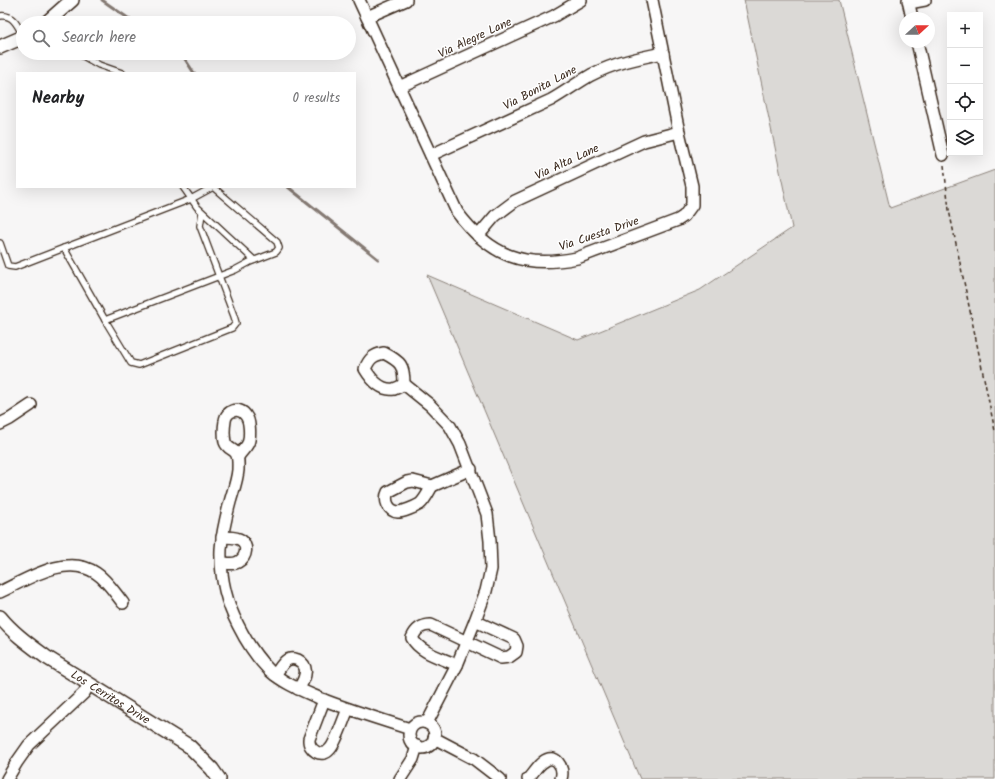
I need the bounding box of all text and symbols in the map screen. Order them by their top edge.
street label: Via Alegre Lane [435,12,515,63]
north arrow [899,12,935,48]
map controls [947,12,983,156]
button: + [947,12,983,48]
search box [16,16,356,60]
text: Search here [62,26,136,50]
icon: search [30,27,52,49]
button: − [947,48,983,84]
street label: Via Bonita Lane [500,60,581,115]
button: locate [947,84,983,120]
text: Nearby [32,85,84,112]
text: 0 results [293,88,340,109]
button: layers [947,120,983,156]
street label: Via Alta Lane [532,139,603,185]
street label: Via Cuesta Drive [557,211,642,257]
street label: Los Cerritos Drive [67,665,154,729]

